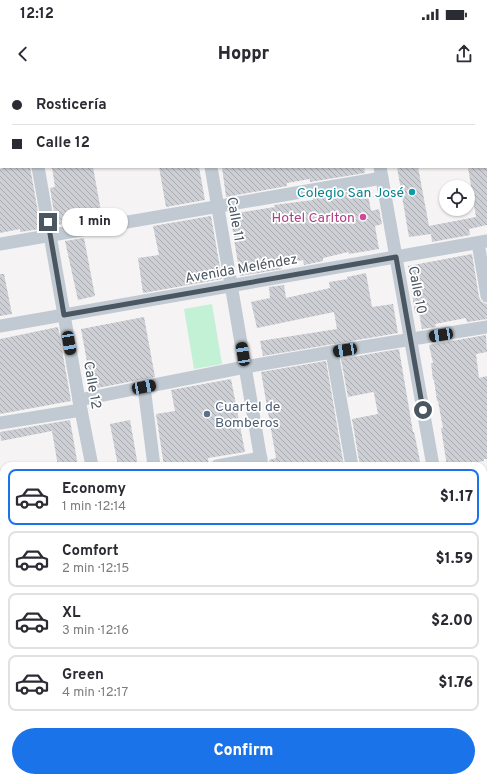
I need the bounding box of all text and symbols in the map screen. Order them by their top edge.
text: 12:12 [20,5,54,24]
icon: back [12,43,34,65]
text: Hoppr [218,43,269,66]
icon: share [453,43,475,65]
text: Rosticería [36,96,107,115]
text: Calle 12 [36,134,90,153]
map controls [439,180,475,216]
button: locate [439,180,475,216]
place label: Colegio San José [297,185,404,202]
marker: Colegio San José [407,187,417,197]
street label: Calle 11 [222,196,247,243]
callout: 1 min [62,208,128,236]
place label: Hotel Carlton [271,210,355,227]
marker: Hotel Carlton [358,212,368,222]
route end [39,213,57,231]
text: 1 min [79,214,111,230]
street label: Avenida Meléndez [184,251,299,288]
street label: Calle 10 [404,265,430,316]
car [428,327,454,343]
car [61,330,77,356]
car [235,341,251,367]
car [332,342,358,358]
street label: Calle 12 [79,360,104,411]
car [131,379,157,395]
place label: Cuartel de Bomberos [215,399,280,432]
route start [414,401,432,419]
marker: Cuartel de Bomberos [202,409,212,419]
icon: car [14,479,50,515]
text: Economy [62,480,126,499]
text: $1.17 [440,488,473,507]
text: 1 min · 12:14 [62,499,126,515]
icon: car [14,541,50,577]
text: Comfort [62,542,119,561]
text: $1.59 [435,550,473,569]
text: 2 min · 12:15 [62,561,129,577]
icon: car [14,603,50,639]
text: XL [62,604,80,623]
text: $2.00 [431,612,473,631]
text: 3 min · 12:16 [62,623,129,639]
icon: car [14,665,50,701]
text: Green [62,666,104,685]
text: $1.76 [438,674,473,693]
text: 4 min · 12:17 [62,685,128,701]
button: Confirm [12,728,475,774]

